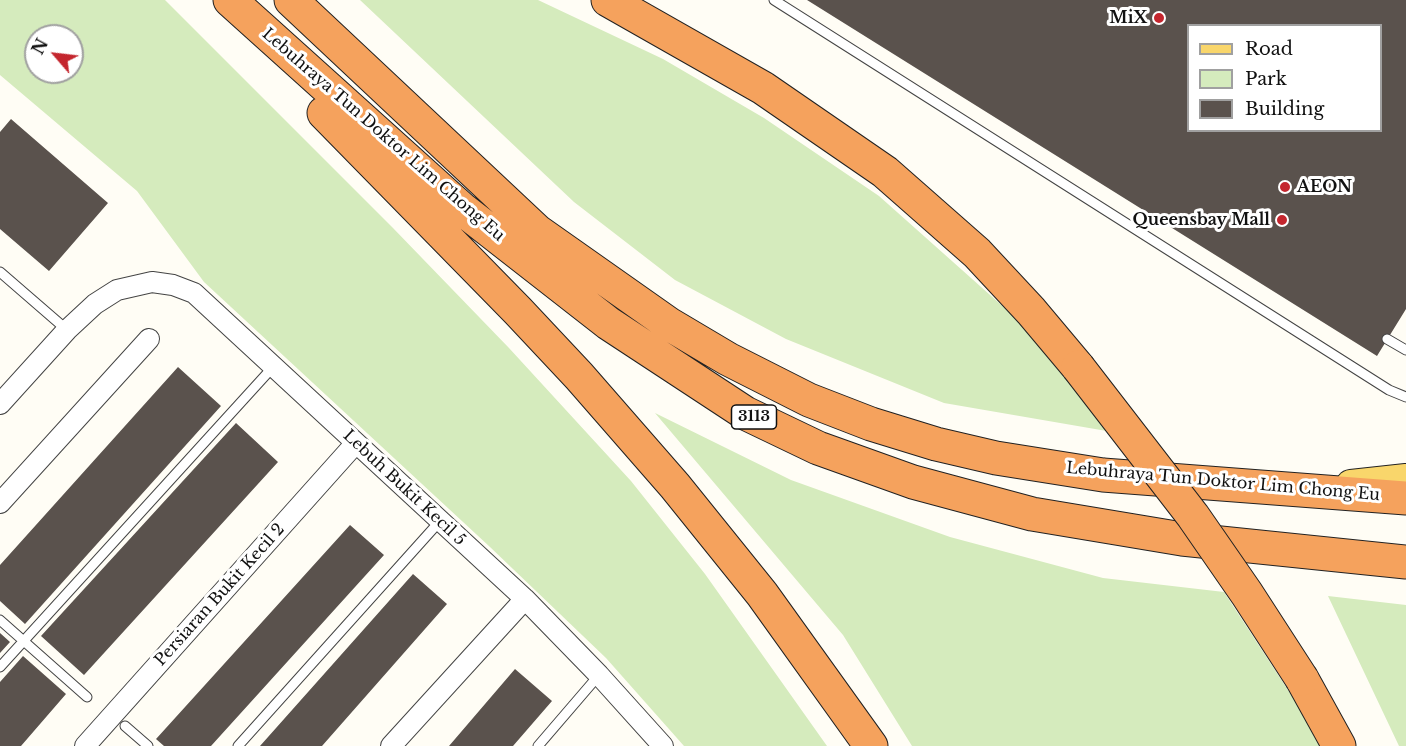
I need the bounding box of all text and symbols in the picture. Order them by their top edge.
place label: MiX [1109,8,1147,28]
marker: MiX [1152,11,1166,25]
north arrow [24,24,84,84]
street label: Lebuhraya Tun Doktor Lim Chong Eu [258,24,508,246]
legend [1187,24,1382,132]
text: N [28,35,52,58]
text: Road [1245,38,1293,60]
text: Park [1245,68,1287,90]
text: Building [1245,98,1324,120]
place label: AEON [1297,177,1352,197]
marker: AEON [1278,180,1292,194]
place label: Queensbay Mall [1133,210,1270,230]
marker: Queensbay Mall [1275,213,1289,227]
road number: 3113 [732,405,777,429]
street label: Lebuh Bukit Kecil 5 [339,426,469,550]
street label: Lebuhraya Tun Doktor Lim Chong Eu [1065,459,1381,505]
street label: Persiaran Bukit Kecil 2 [151,520,289,670]

